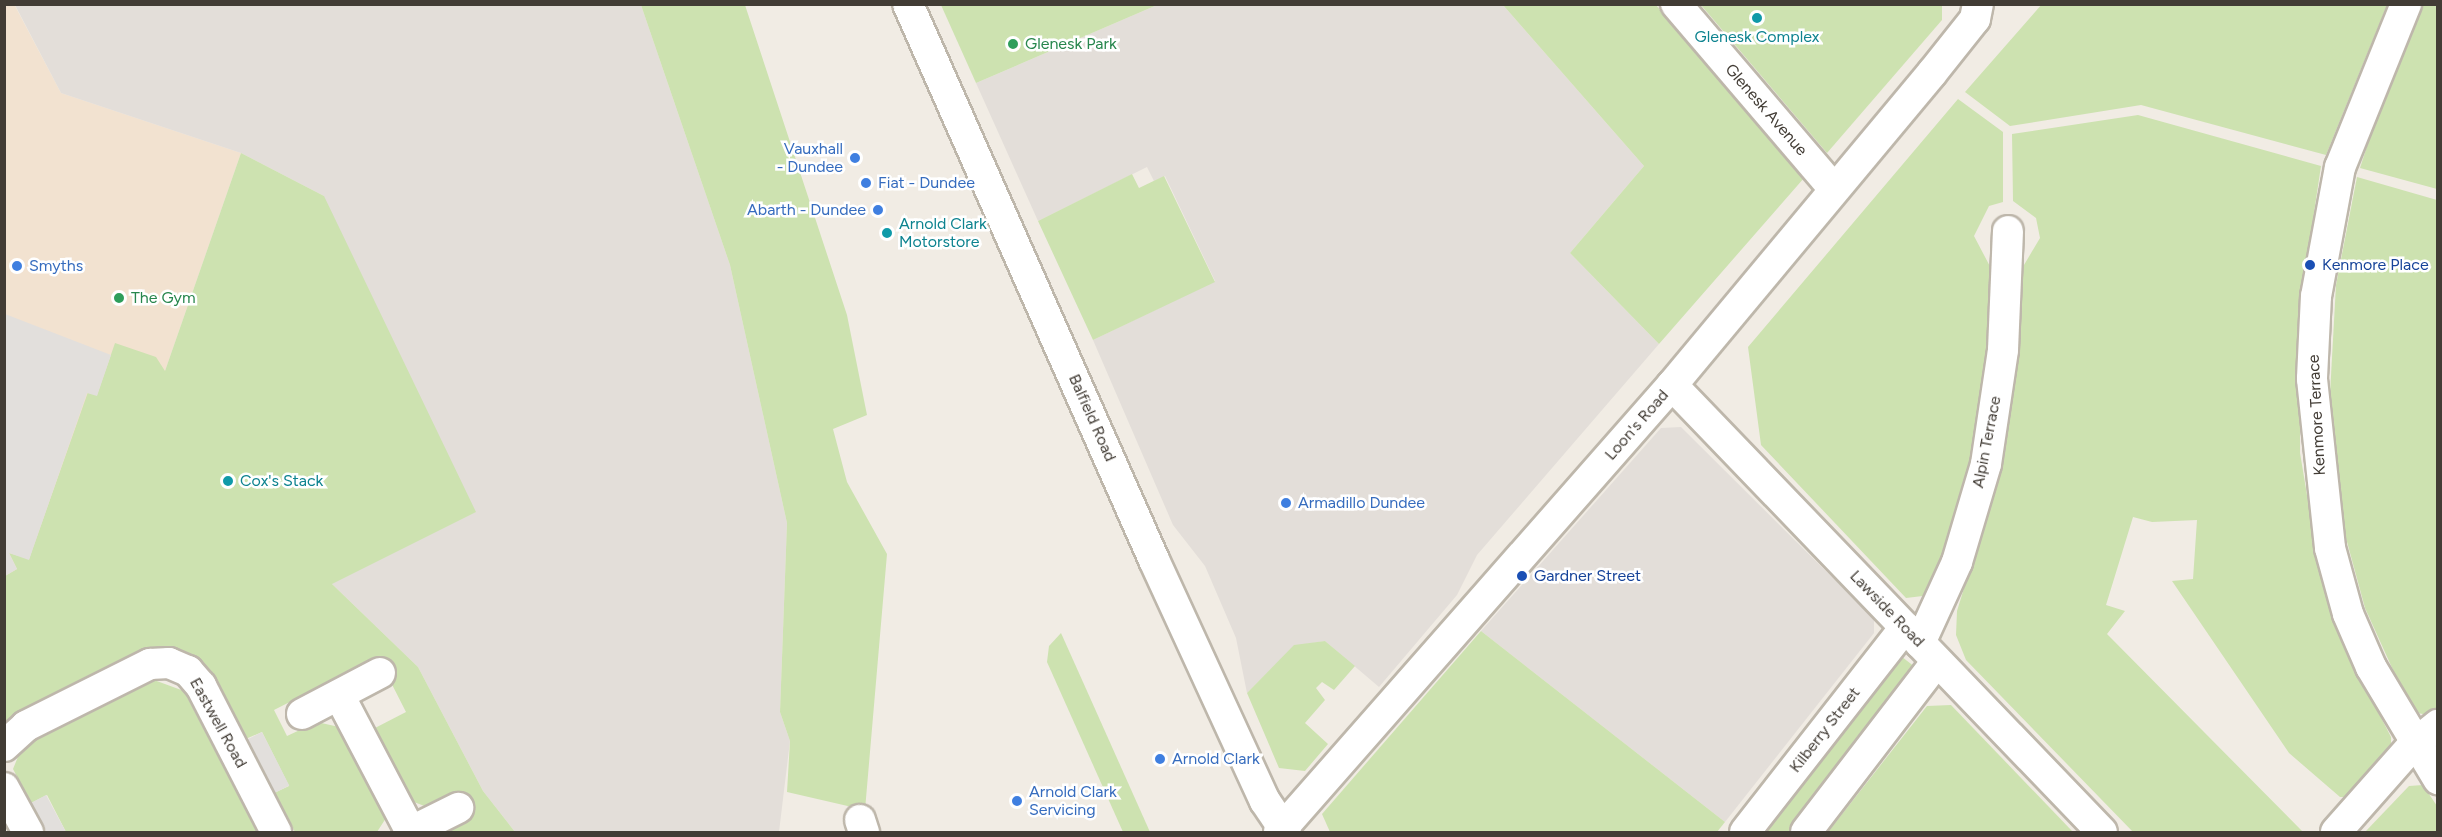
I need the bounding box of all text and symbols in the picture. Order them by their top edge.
marker: Glenesk Complex [1750,11,1764,25]
place label: Glenesk Complex [1695,27,1819,47]
place label: Glenesk Park [1025,34,1117,54]
marker: Glenesk Park [1006,37,1020,51]
street label: Glenesk Avenue [1721,60,1811,160]
place label: Vauxhall - Dundee [777,139,843,177]
marker: Vauxhall - Dundee [848,151,862,165]
place label: Fiat - Dundee [878,173,975,193]
marker: Fiat - Dundee [859,176,873,190]
place label: Abarth - Dundee [747,200,866,220]
marker: Abarth - Dundee [871,203,885,217]
place label: Arnold Clark Motorstore [899,214,987,252]
marker: Arnold Clark Motorstore [880,226,894,240]
place label: Kenmore Place [2322,255,2429,275]
place label: Smyths [29,256,83,276]
marker: Kenmore Place [2303,258,2317,272]
marker: Smyths [10,259,24,273]
place label: The Gym [131,288,196,308]
marker: The Gym [112,291,126,305]
street label: Kenmore Terrace [2304,354,2330,476]
street label: Balfield Road [1064,371,1120,465]
street label: Loon's Road [1601,386,1673,464]
street label: Alpin Terrace [1969,394,2005,490]
place label: Cox's Stack [240,471,323,491]
marker: Cox's Stack [221,474,235,488]
place label: Armadillo Dundee [1298,493,1425,513]
marker: Armadillo Dundee [1279,496,1293,510]
place label: Gardner Street [1534,566,1641,586]
street label: Lawside Road [1846,567,1928,651]
marker: Gardner Street [1515,569,1529,583]
street label: Eastwell Road [185,675,251,771]
street label: Kilberry Street [1786,683,1864,777]
place label: Arnold Clark [1172,749,1260,769]
marker: Arnold Clark [1153,752,1167,766]
place label: Arnold Clark Servicing [1029,782,1117,820]
marker: Arnold Clark Servicing [1010,794,1024,808]

